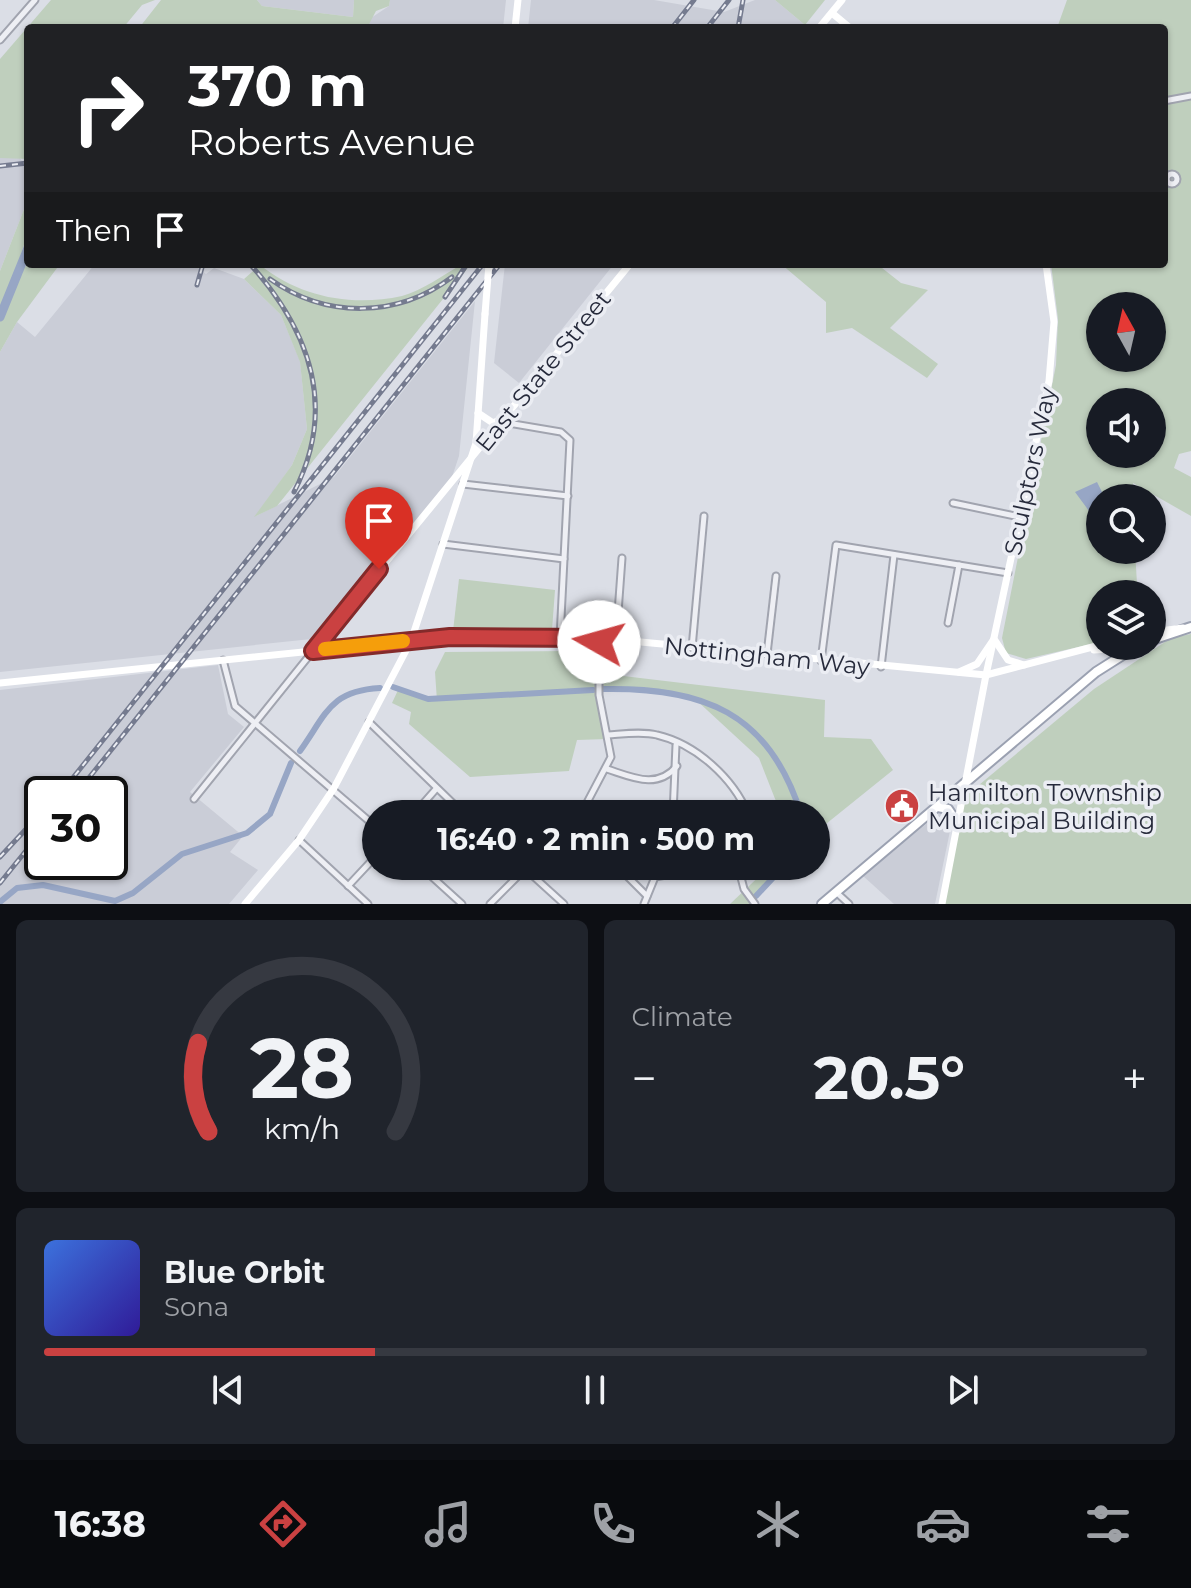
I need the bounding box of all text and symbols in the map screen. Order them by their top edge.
text: 370 m [188,52,367,120]
icon: right [56,56,160,160]
text: Roberts Avenue [188,120,475,164]
icon: arrive [148,208,192,252]
text: Then [56,212,132,249]
street label: East State Street [469,285,617,457]
north arrow [1086,292,1166,372]
map controls [1086,292,1166,660]
street label: Sculptors Way [998,384,1062,558]
button: sound [1086,388,1166,468]
button: search [1086,484,1166,564]
pin [345,487,413,569]
icon: arrive [357,499,401,543]
button: layers [1086,580,1166,660]
position arrow [557,600,641,684]
street label: Nottingham Way [663,631,871,681]
speed limit sign: 30 [24,776,128,880]
place label: Hamilton Township Municipal Building [928,778,1162,835]
public building icon: Hamilton Township Municipal Building [883,787,921,825]
text: 16:40 · 2 min · 500 m [437,821,755,858]
text: Climate [632,1001,733,1033]
text: 28 [250,1017,354,1119]
text: 20.5° [814,1041,965,1114]
text: − [632,1051,657,1105]
text: + [1122,1051,1147,1105]
text: km/h [264,1111,340,1146]
text: Blue Orbit [164,1254,325,1291]
text: Sona [164,1291,229,1323]
icon: previous [206,1368,250,1412]
icon: pause [573,1368,617,1412]
icon: next [941,1368,985,1412]
icon: directions [255,1496,311,1552]
icon: music [420,1496,476,1552]
icon: phone [585,1496,641,1552]
icon: climate [750,1496,806,1552]
icon: car [915,1496,971,1552]
icon: filters [1080,1496,1136,1552]
text: 16:38 [55,1502,146,1546]

